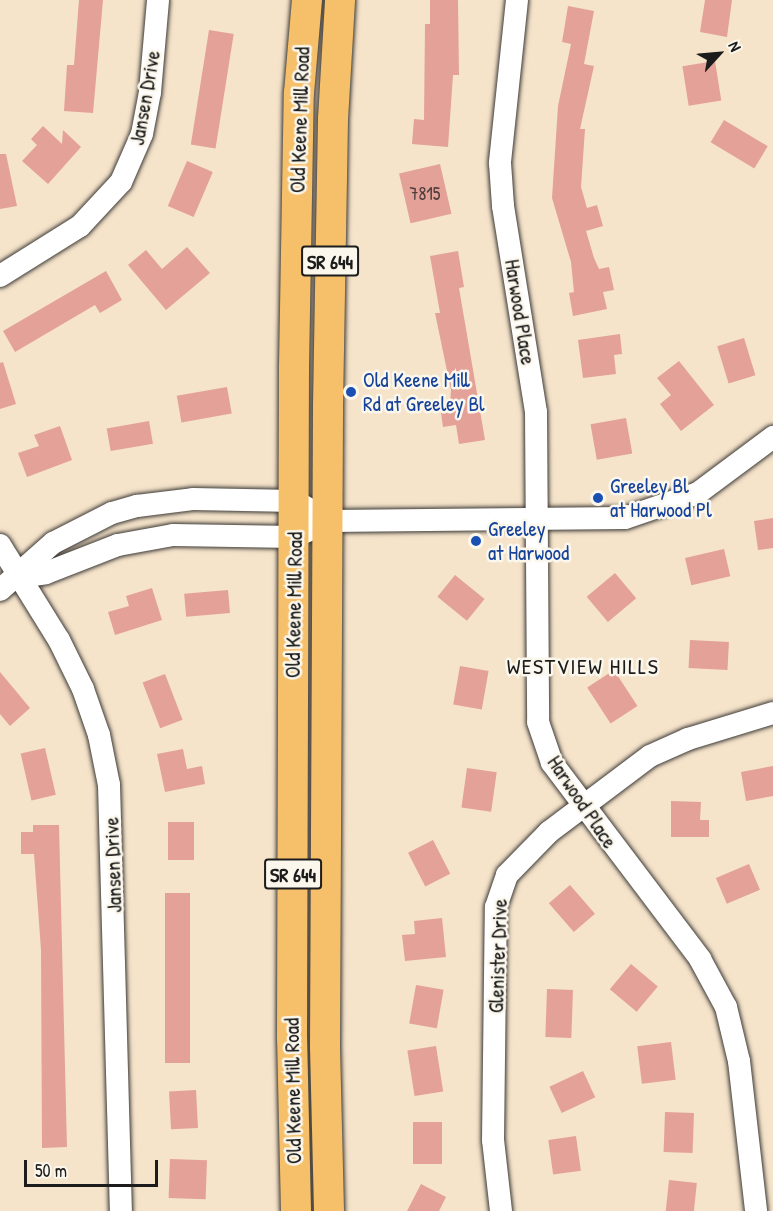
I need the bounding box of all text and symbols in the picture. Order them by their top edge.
north arrow [689,24,749,84]
text: N [723,37,747,55]
street label: Old Keene Mill Road [285,47,315,193]
street label: Jansen Drive [124,49,166,147]
house number: 7815 [410,183,440,205]
road number: SR 644 [300,244,360,278]
street label: Harwood Place [499,258,541,366]
place label: Old Keene Mill Rd at Greeley Bl [363,367,485,417]
marker: Old Keene Mill Rd at Greeley Bl [344,385,358,399]
place label: Greeley Bl at Harwood Pl [610,473,712,523]
marker: Greeley Bl at Harwood Pl [591,491,605,505]
place label: Greeley at Harwood [488,516,569,566]
street label: Old Keene Mill Road [280,532,308,678]
marker: Greeley at Harwood [469,534,483,548]
district label: WESTVIEW HILLS [507,654,659,680]
street label: Harwood Place [542,751,622,853]
street label: Jansen Drive [99,817,127,913]
road number: SR 644 [263,857,323,891]
street label: Glenister Drive [483,898,513,1014]
street label: Old Keene Mill Road [279,1018,307,1164]
scale bar [27,1148,160,1186]
text: 50 m [35,1158,67,1183]

